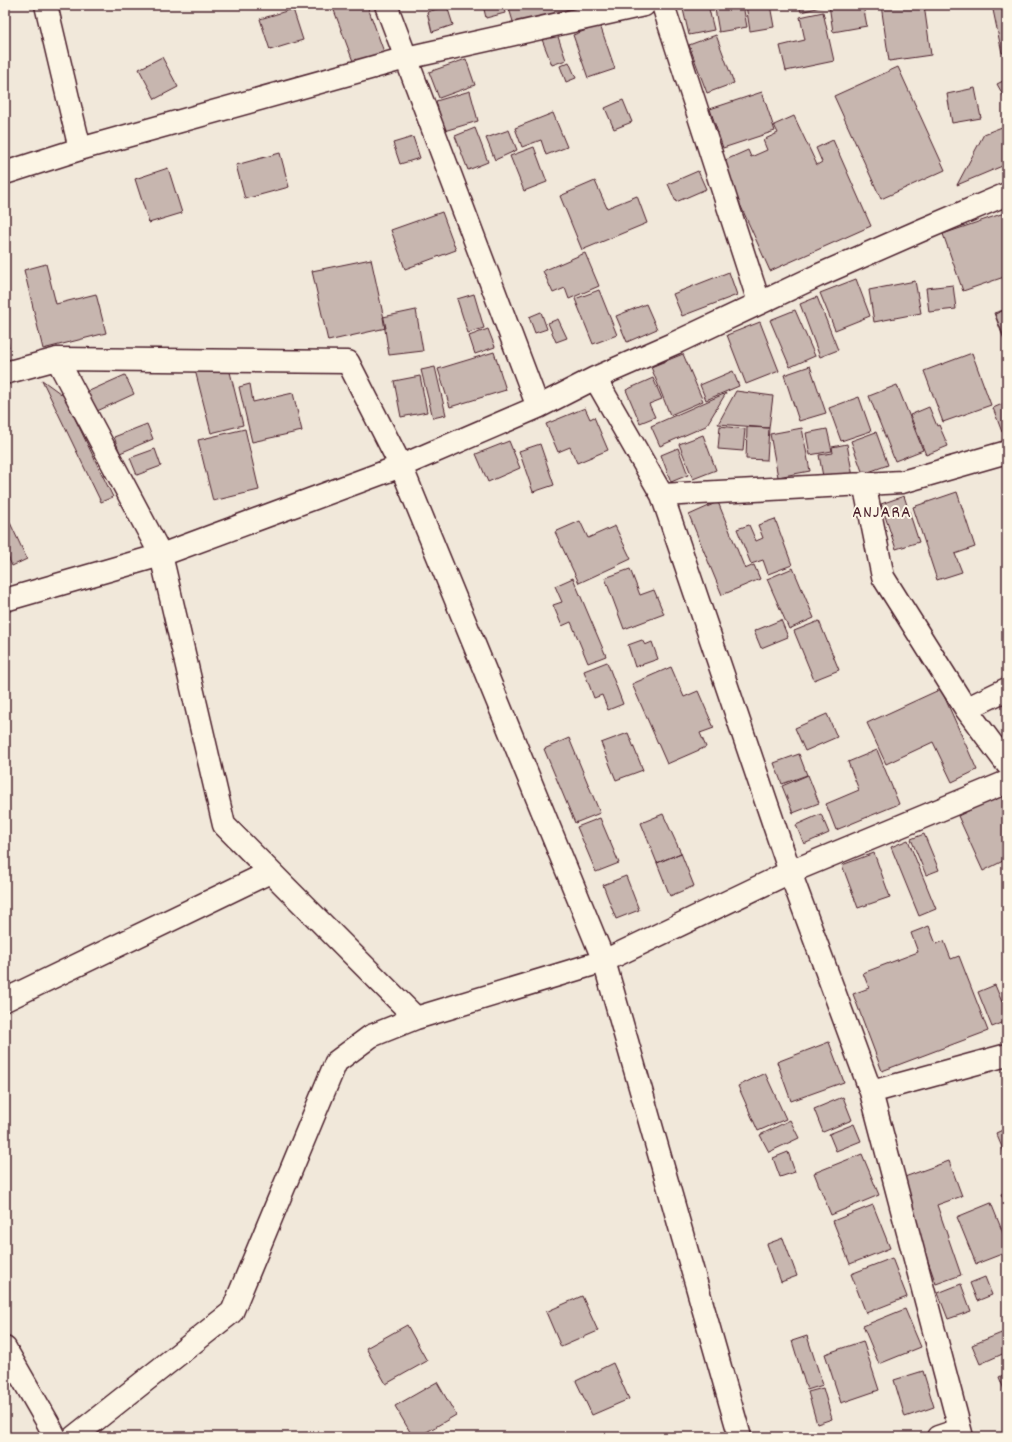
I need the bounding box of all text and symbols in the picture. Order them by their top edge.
district label: ANJARA [852,501,912,526]

